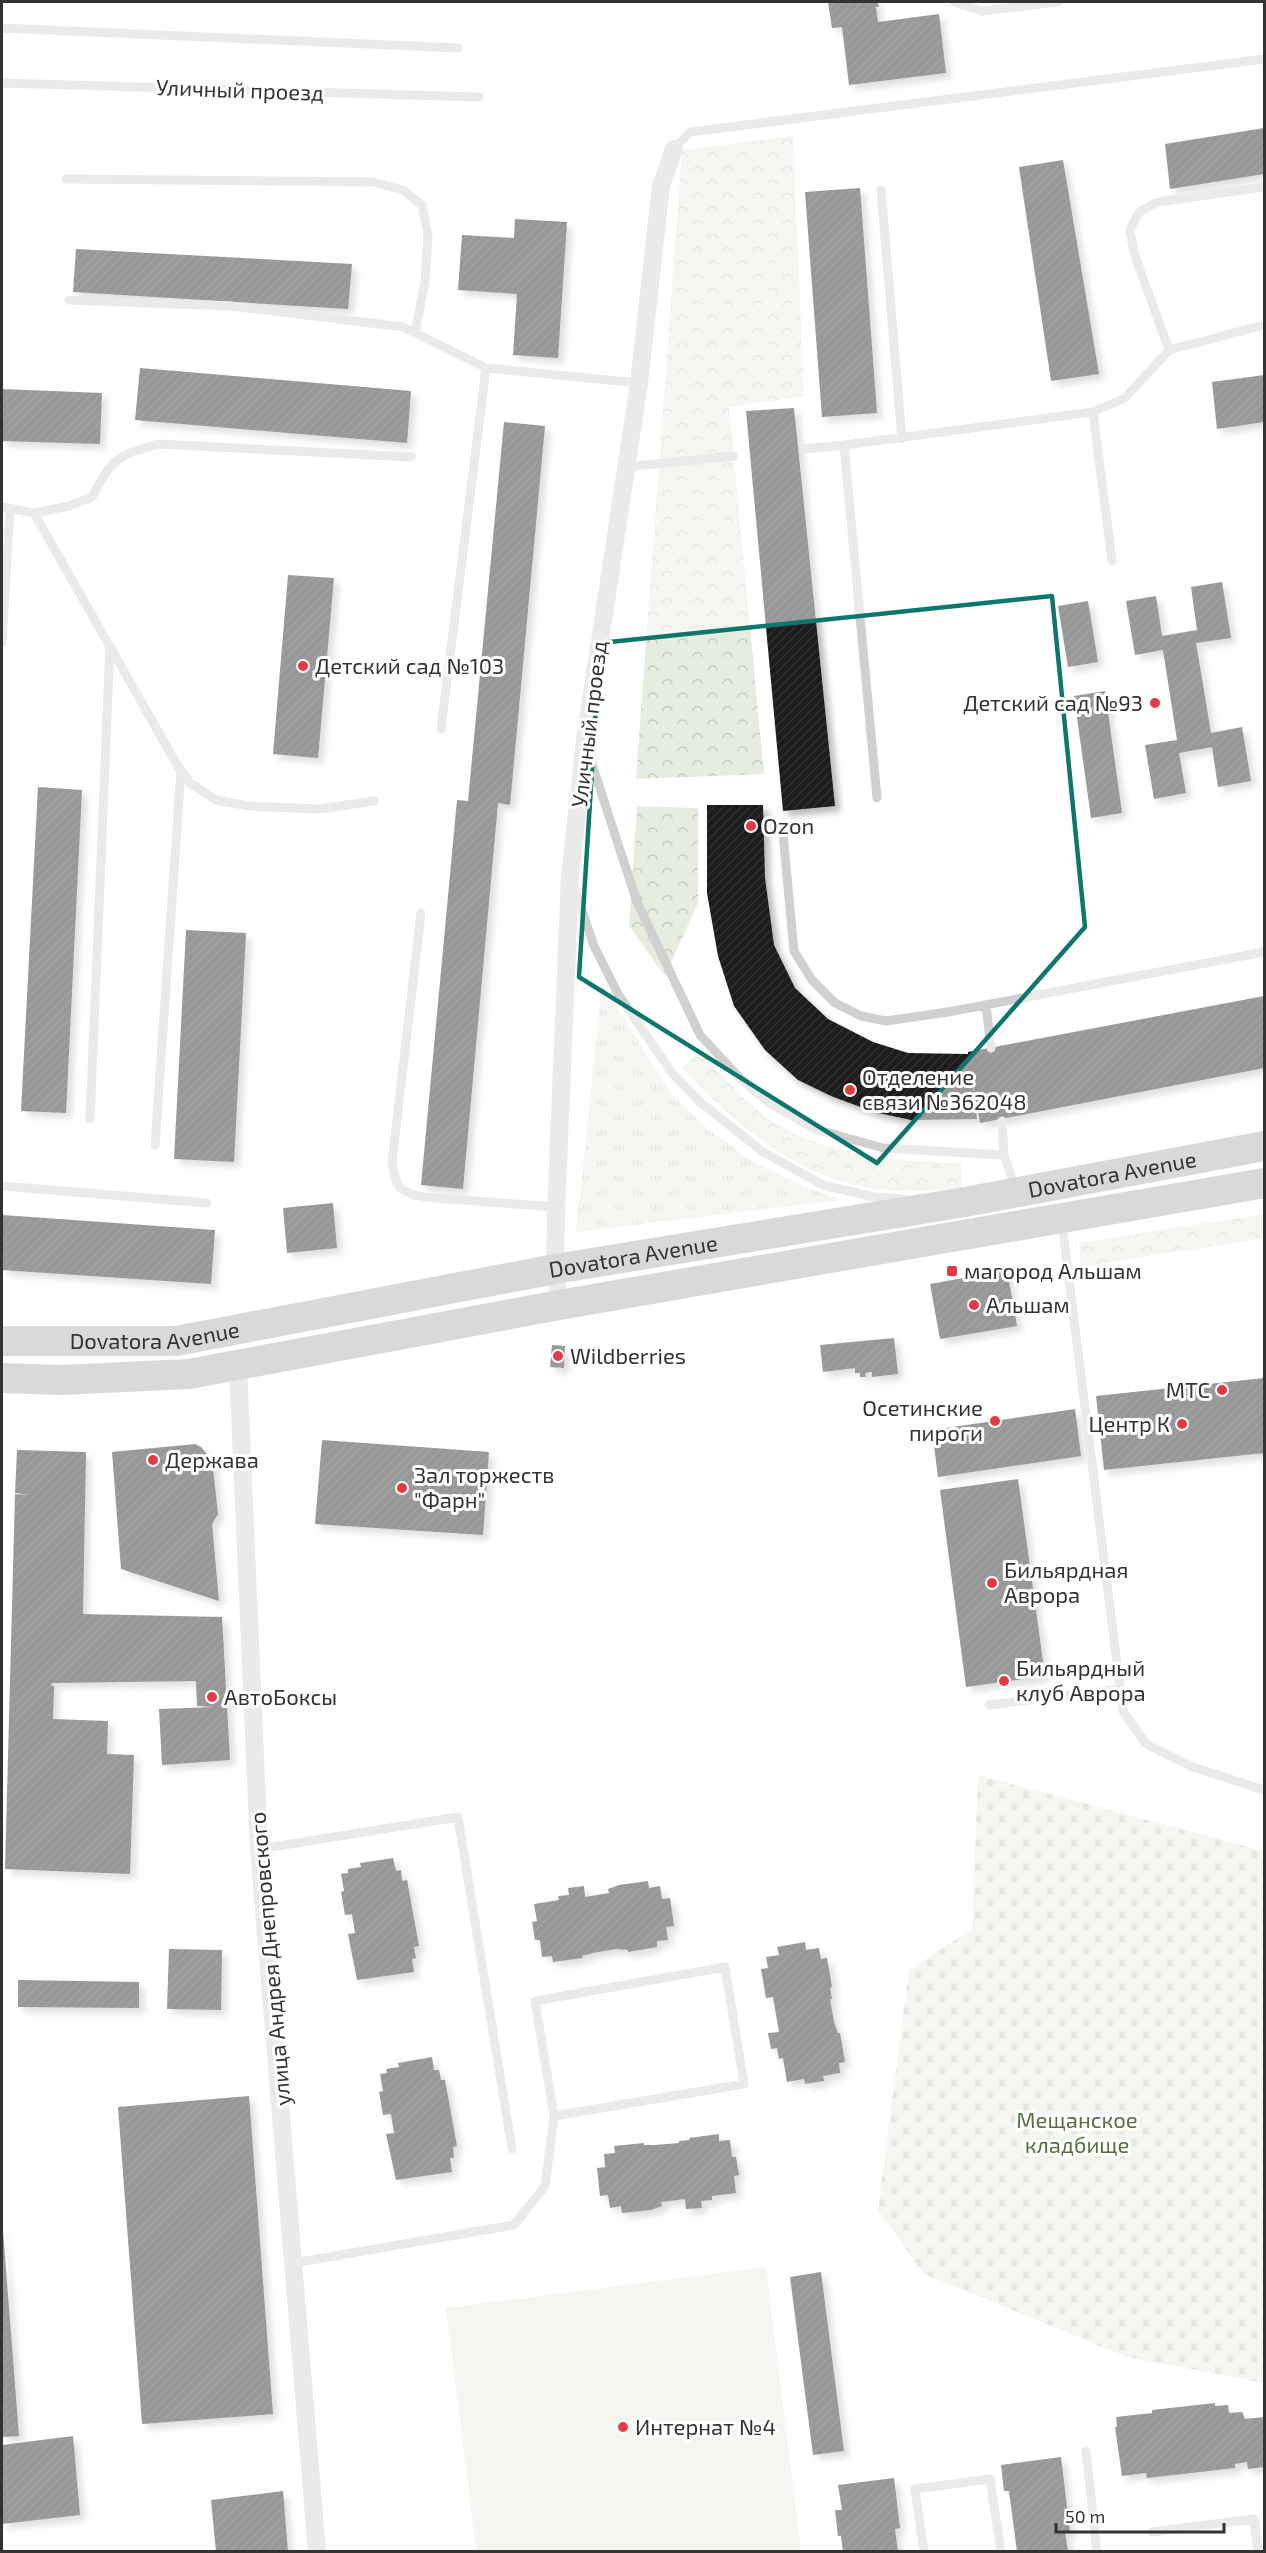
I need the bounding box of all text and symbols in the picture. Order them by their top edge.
street label: Уличный проезд [156,73,324,105]
street label: Уличный проезд [565,639,611,809]
place label: Детский сад №103 [315,652,504,678]
marker: Детский сад №103 [296,659,310,673]
place label: Детский сад №93 [963,689,1143,715]
marker: Детский сад №93 [1148,696,1162,710]
place label: Ozon [763,812,814,838]
marker: Ozon [744,819,758,833]
place label: Отделение связи №362048 [862,1063,1027,1114]
marker: Отделение связи №362048 [843,1083,857,1097]
street label: Dovatora Avenue [1026,1145,1198,1202]
street label: Dovatora Avenue [547,1229,719,1282]
place label: магород Альшам [964,1257,1142,1283]
marker: магород Альшам [945,1264,959,1278]
place label: Альшам [986,1291,1070,1317]
marker: Альшам [967,1298,981,1312]
street label: Dovatora Avenue [70,1315,241,1353]
place label: Wildberries [570,1342,686,1368]
marker: Wildberries [551,1349,565,1363]
place label: МТС [1166,1376,1210,1402]
marker: МТС [1215,1383,1229,1397]
place label: Осетинские пироги [862,1394,983,1445]
place label: Центр К [1088,1410,1170,1436]
marker: Осетинские пироги [988,1414,1002,1428]
marker: Центр К [1175,1417,1189,1431]
place label: Держава [165,1446,259,1472]
marker: Держава [146,1453,160,1467]
place label: Зал торжеств "Фарн" [414,1461,554,1512]
marker: Зал торжеств "Фарн" [395,1481,409,1495]
place label: Бильярдная Аврора [1004,1556,1128,1607]
marker: Бильярдная Аврора [985,1576,999,1590]
place label: Бильярдный клуб Аврора [1016,1654,1146,1706]
marker: Бильярдный клуб Аврора [997,1674,1011,1688]
place label: АвтоБоксы [224,1683,337,1709]
marker: АвтоБоксы [205,1690,219,1704]
street label: улица Андрея Днепровского [243,1811,296,2107]
park label: Мещанское кладбище [1016,2106,1138,2157]
place label: Интернат №4 [635,2413,776,2439]
marker: Интернат №4 [616,2420,630,2434]
scale bar [1056,2496,1224,2534]
text: 50 m [1065,2505,1105,2527]

